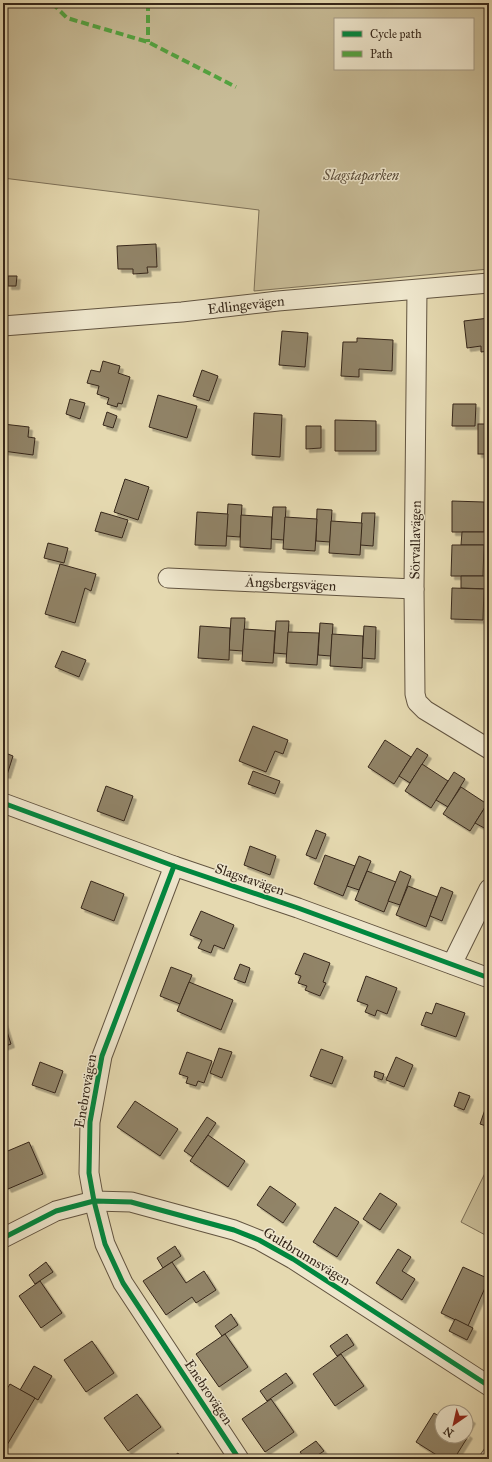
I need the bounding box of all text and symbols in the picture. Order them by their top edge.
legend [334,18,474,70]
text: Cycle path [370,27,422,41]
text: Path [370,47,393,61]
park label: Slagstaparken [322,167,400,185]
street label: Edlingevägen [207,292,286,318]
street label: Sörvallavägen [406,500,425,580]
street label: Ängsbergsvägen [244,572,337,595]
street label: Slagstavägen [213,860,287,899]
street label: Enebrovägen [71,1052,100,1129]
street label: Gultbrunnsvägen [260,1224,354,1289]
street label: Enebrovägen [181,1356,237,1428]
north arrow [434,1404,474,1444]
text: N [441,1424,456,1440]

